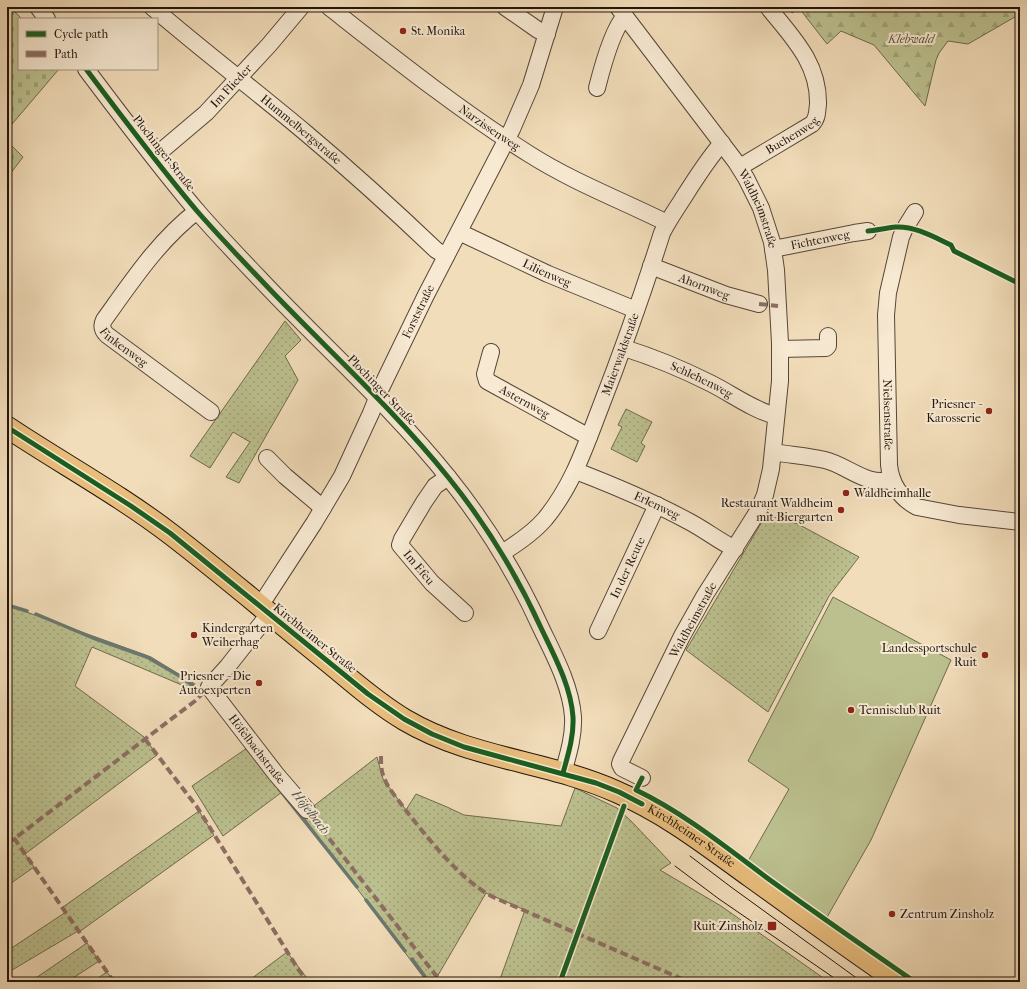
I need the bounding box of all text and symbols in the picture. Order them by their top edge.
legend [18,18,158,70]
place label: St. Monika [411,24,466,38]
marker: St. Monika [398,26,408,36]
text: Cycle path [54,27,109,41]
park label: Klebwald [887,32,936,46]
text: Path [54,47,78,61]
street label: Im Flieder [208,61,255,111]
street label: Hummelbergstraße [258,92,344,167]
street label: Narzissenweg [456,102,523,154]
street label: Plochinger Straße [130,112,198,194]
street label: Buchenweg [763,114,823,157]
street label: Waldheimstraße [735,166,780,249]
street label: Fichtenweg [789,227,851,252]
street label: Lilienweg [521,256,574,290]
street label: Ahornweg [676,270,732,303]
street label: Forststraße [399,282,437,341]
street label: Maierwaldstraße [599,311,642,398]
street label: Finkenweg [96,325,151,370]
street label: Plochinger Straße [345,352,419,428]
street label: Schlehenweg [668,359,736,401]
street label: Nielsenstraße [880,379,896,450]
street label: Asternweg [496,382,553,421]
place label: Priesner - Karosserie [926,397,983,425]
marker: Priesner - Karosserie [984,406,994,416]
place label: Waldheimhalle [853,486,931,500]
marker: Waldheimhalle [841,488,851,498]
street label: Erlenweg [632,489,683,523]
place label: Restaurant Waldheim mit Biergarten [721,496,833,524]
marker: Restaurant Waldheim mit Biergarten [836,505,846,515]
street label: In der Reute [607,535,648,600]
street label: Im Efeu [400,547,438,588]
street label: Waldheimstraße [666,580,720,661]
street label: Kirchheimer Straße [271,600,359,676]
place label: Kindergarten Weiherhag [201,621,273,649]
marker: Kindergarten Weiherhag [189,630,199,640]
place label: Landessportschule Ruit [882,641,978,669]
marker: Landessportschule Ruit [980,650,990,660]
place label: Priesner - Die Autoexperten [178,669,251,697]
marker: Priesner - Die Autoexperten [254,678,264,688]
place label: Tennisclub Ruit [859,703,942,717]
marker: Tennisclub Ruit [846,705,856,715]
street label: Höfelbachstraße [226,712,288,787]
water label: Höfelbach [288,786,333,837]
street label: Kirchheimer Straße [645,801,738,870]
place label: Zentrum Zinsholz [900,907,995,921]
marker: Zentrum Zinsholz [887,909,897,919]
place label: Ruit Zinsholz [693,919,764,933]
marker: Ruit Zinsholz [766,920,778,932]

